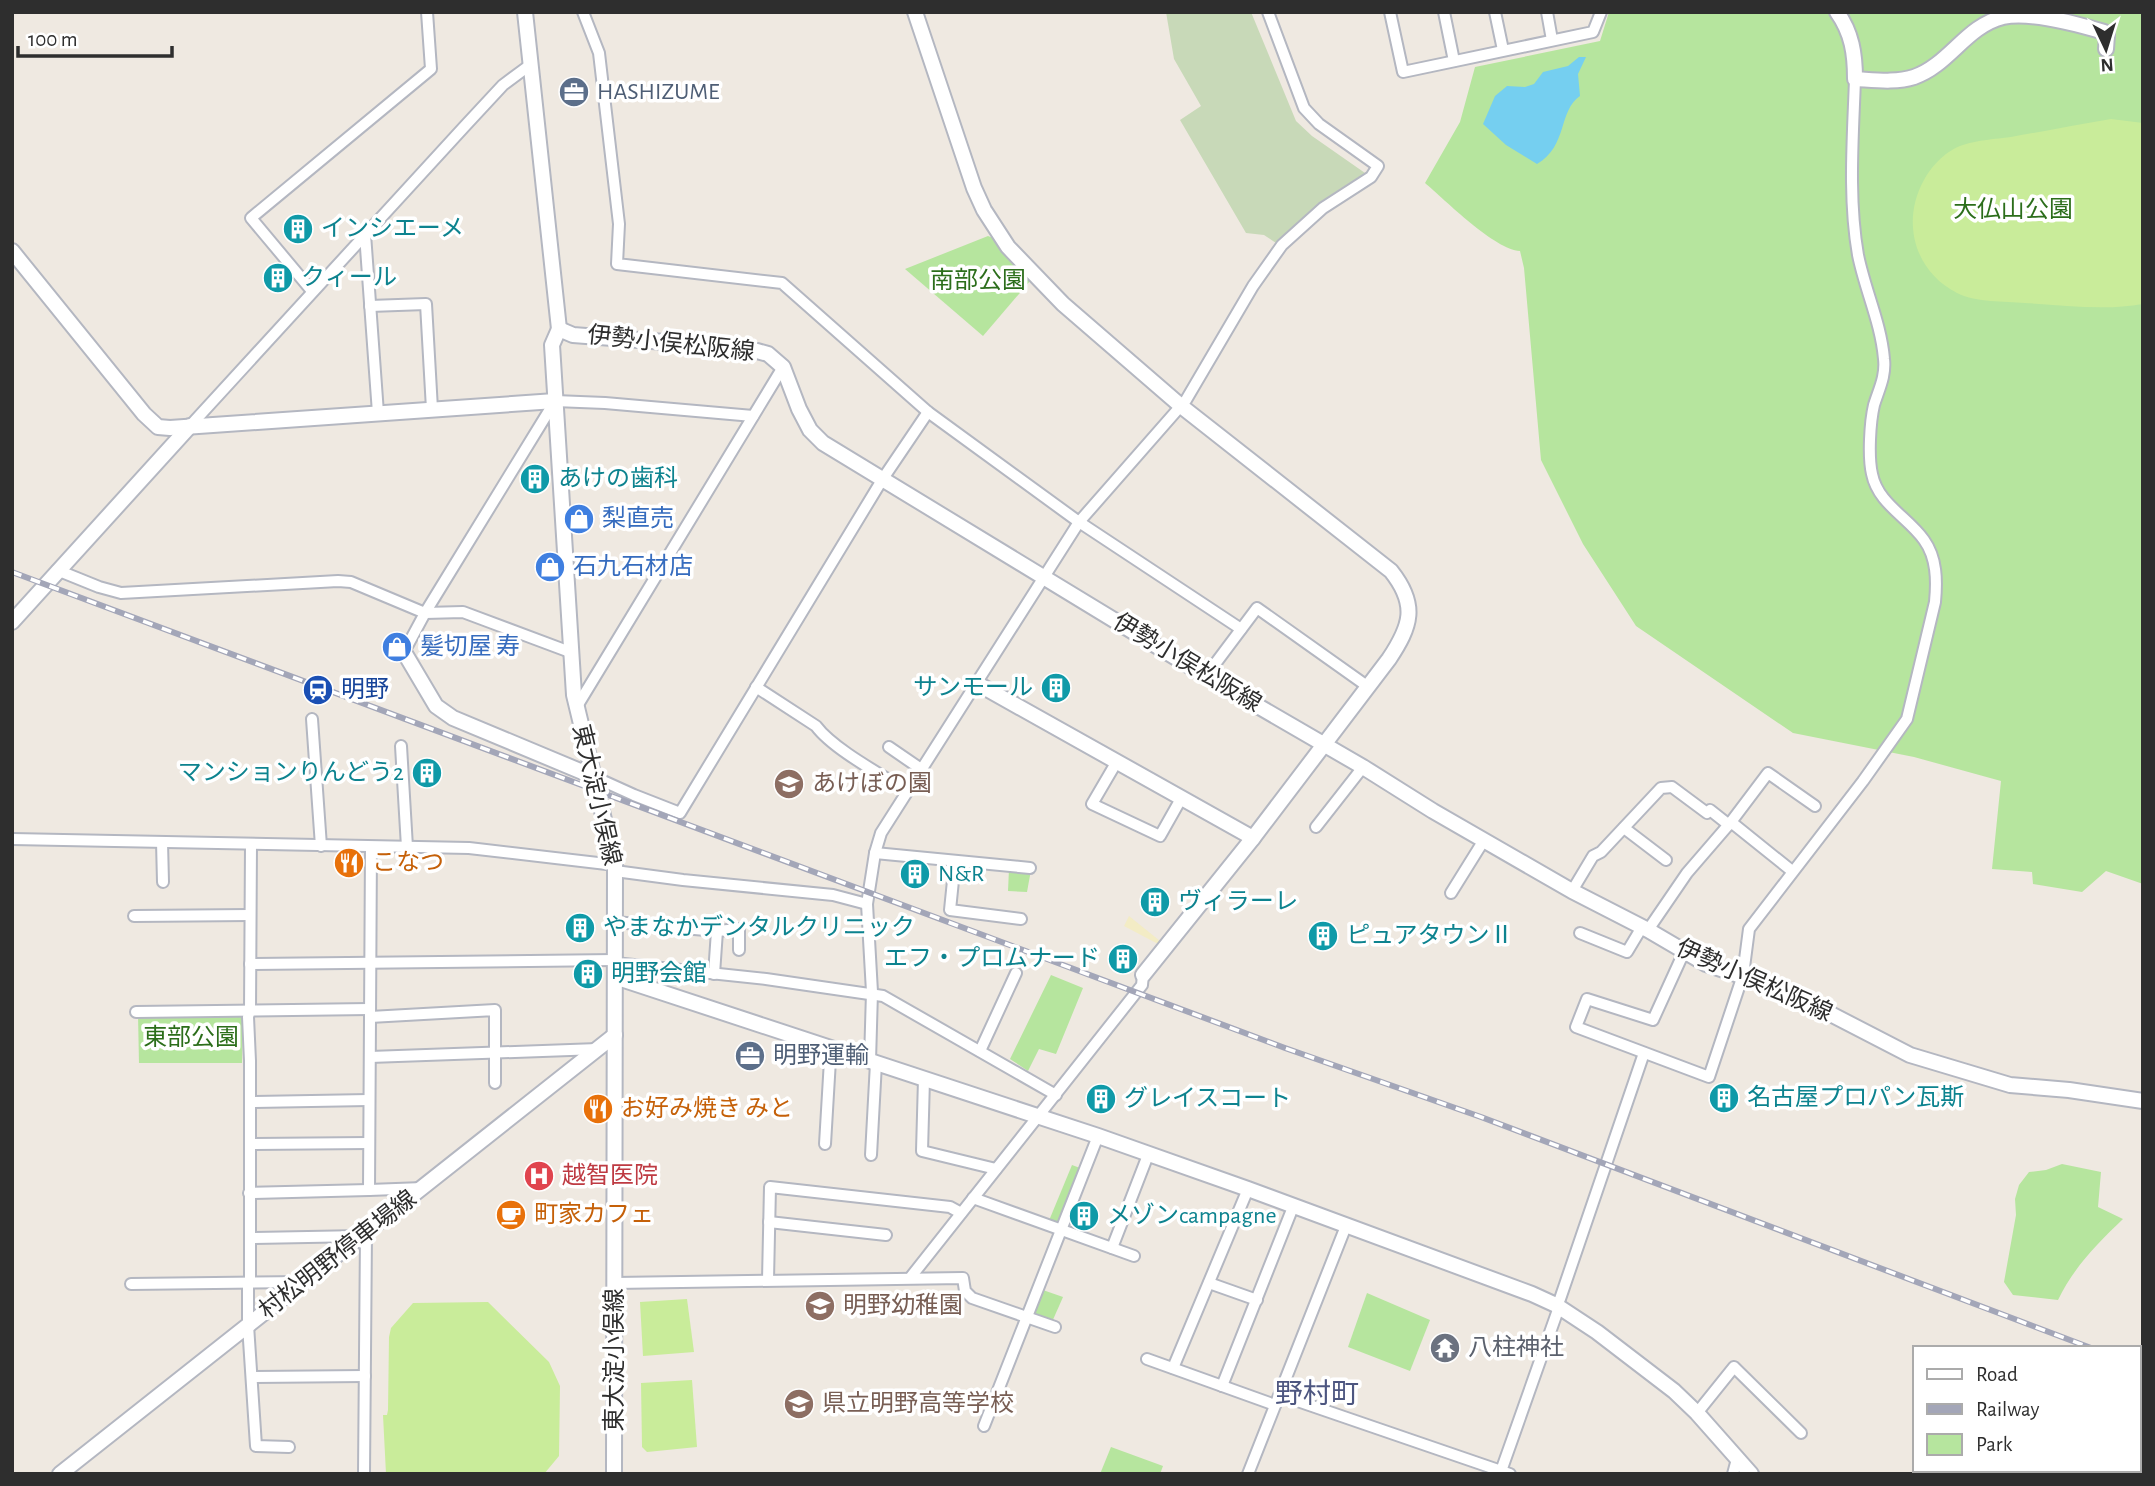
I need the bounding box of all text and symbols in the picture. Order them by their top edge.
scale bar [18,14,172,58]
north arrow [2071,14,2141,84]
text: 100 m [28,29,78,50]
text: N [2100,55,2114,74]
office icon: HASHIZUME [557,75,591,109]
place label: HASHIZUME [597,80,720,104]
park label: 大仏山公園 [1953,197,2073,222]
building icon: インシエーメ [281,212,315,246]
place label: インシエーメ [321,217,464,241]
building icon: クィール [261,261,295,295]
place label: クィール [301,265,397,290]
park label: 南部公園 [930,267,1026,293]
street label: 伊勢小俣松阪線 [586,321,756,365]
building icon: あけの歯科 [518,462,552,496]
place label: あけの歯科 [558,465,678,491]
shop icon: 梨直売 [562,502,596,536]
place label: 梨直売 [602,505,674,531]
shop icon: 石九石材店 [533,550,567,584]
place label: 石九石材店 [573,553,693,579]
street label: 伊勢小俣松阪線 [1109,608,1266,717]
shop icon: 髪切屋 寿 [380,630,414,664]
place label: 髪切屋 寿 [420,633,520,659]
building icon: サンモール [1039,671,1073,705]
station icon: 明野 [301,673,335,707]
place label: サンモール [913,676,1033,700]
place label: 明野 [341,677,389,702]
street label: 東大淀小俣線 [568,722,626,868]
building icon: マンションりんどう2 [410,756,444,790]
place label: マンションりんどう2 [178,760,404,785]
school or university icon: あけぼの園 [772,767,806,801]
place label: あけぼの園 [812,771,932,796]
restaurant icon: こなつ [332,846,366,880]
place label: こなつ [372,850,444,875]
building icon: N&R [898,857,932,891]
place label: N&R [938,862,984,886]
building icon: ヴィラーレ [1138,885,1172,919]
place label: ヴィラーレ [1178,888,1298,914]
building icon: やまなかデンタルクリニック [563,911,597,945]
place label: やまなかデンタルクリニック [603,914,915,940]
building icon: ピュアタウンⅡ [1306,919,1340,953]
place label: ピュアタウンⅡ [1346,923,1514,948]
street label: 伊勢小俣松阪線 [1672,934,1836,1026]
building icon: エフ・プロムナード [1106,942,1140,976]
place label: エフ・プロムナード [884,946,1100,971]
building icon: 明野会館 [571,957,605,991]
place label: 明野会館 [611,960,707,986]
park label: 東部公園 [143,1024,239,1050]
office icon: 明野運輸 [733,1039,767,1073]
place label: 明野運輸 [773,1042,869,1068]
building icon: 名古屋プロパン瓦斯 [1707,1081,1741,1115]
building icon: グレイスコート [1084,1082,1118,1116]
place label: 名古屋プロパン瓦斯 [1747,1084,1964,1110]
place label: グレイスコート [1124,1085,1291,1111]
restaurant icon: お好み焼き みと [581,1092,615,1126]
place label: お好み焼き みと [621,1095,793,1121]
hospital icon: 越智医院 [522,1159,556,1193]
place label: 越智医院 [562,1162,658,1188]
street label: 村松明野停車場線 [254,1185,421,1324]
cafe icon: 町家カフェ [494,1198,528,1232]
building icon: メゾンcampagne [1067,1199,1101,1233]
place label: 町家カフェ [534,1201,654,1227]
place label: メゾンcampagne [1107,1202,1277,1228]
street label: 東大淀小俣線 [601,1288,627,1432]
school or university icon: 明野幼稚園 [803,1289,837,1323]
place label: 明野幼稚園 [843,1292,963,1318]
temple icon: 八柱神社 [1428,1331,1462,1365]
place label: 八柱神社 [1468,1334,1564,1360]
legend [1913,1346,2141,1472]
text: Road [1976,1364,2018,1385]
district label: 野村町 [1275,1379,1359,1409]
school or university icon: 県立明野高等学校 [782,1387,816,1421]
place label: 県立明野高等学校 [822,1390,1014,1416]
text: Railway [1976,1399,2039,1420]
text: Park [1976,1434,2013,1455]

